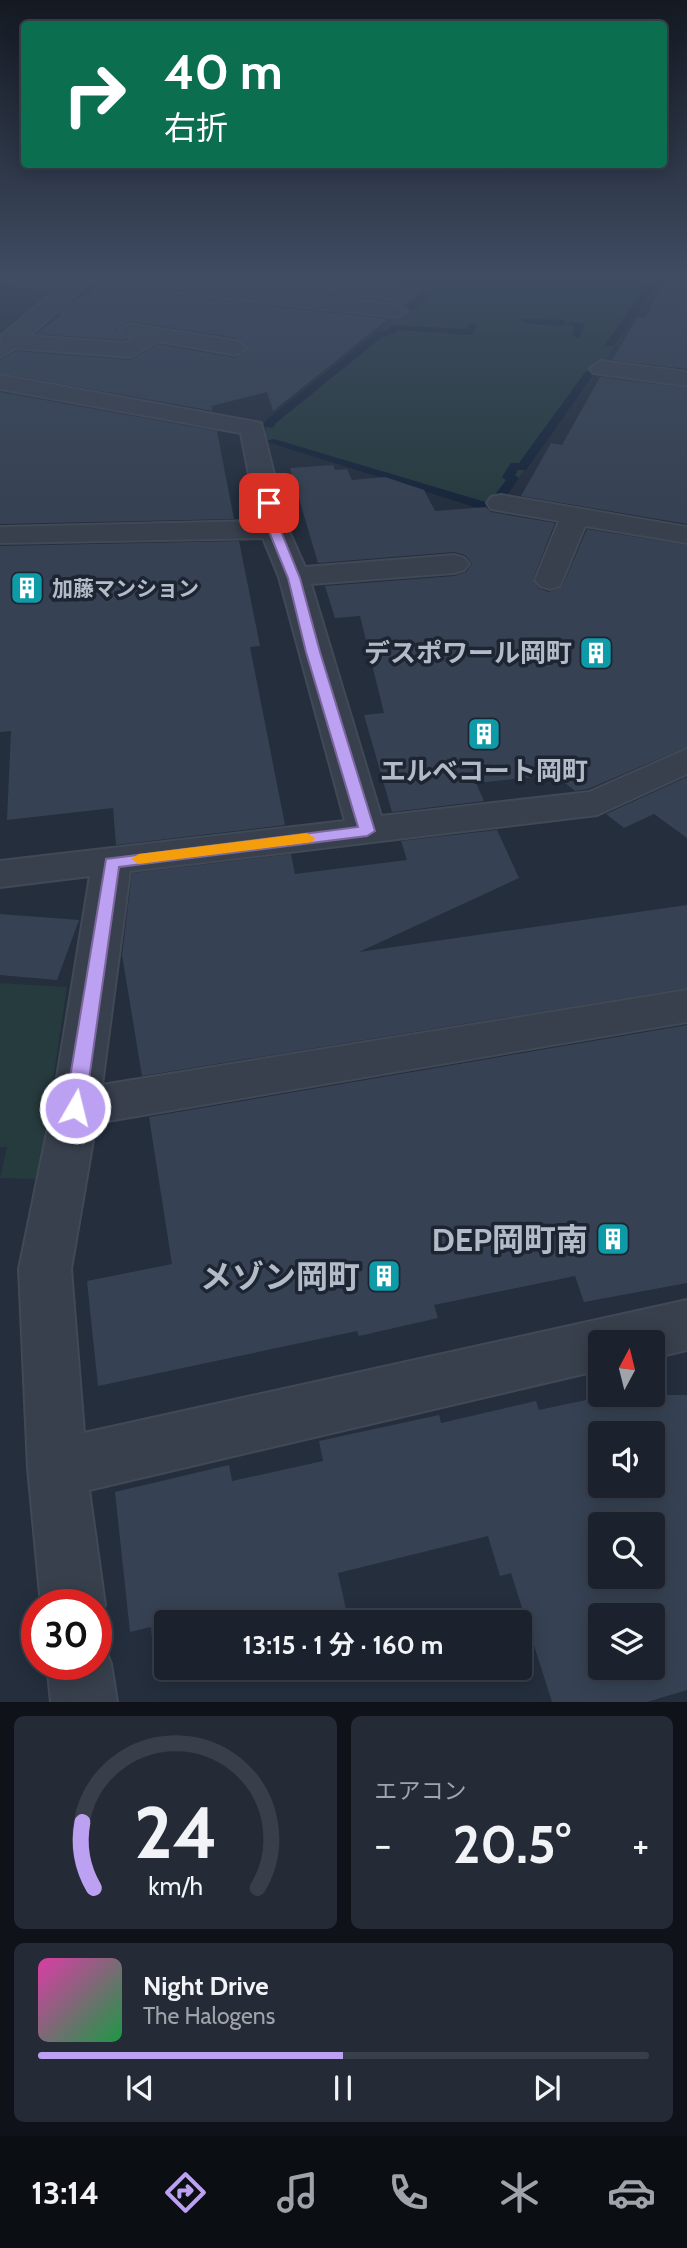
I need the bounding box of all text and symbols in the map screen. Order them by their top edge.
text: 40 m [164,42,283,101]
icon: right [49,49,140,140]
text: 右折 [164,108,228,147]
pin [239,473,299,533]
icon: arrive [250,484,288,522]
building icon: 加藤マンション [8,569,46,607]
place label: 加藤マンション [52,576,199,601]
building icon: デスポワール岡町 [577,634,615,672]
place label: デスポワール岡町 [364,637,572,669]
building icon: エルベコート岡町 [465,715,503,753]
place label: エルベコート岡町 [380,755,588,787]
position arrow [38,1071,112,1145]
place label: DEP岡町南 [432,1220,588,1259]
building icon: DEP岡町南 [594,1220,632,1258]
place label: メゾン岡町 [200,1257,360,1296]
building icon: メゾン岡町 [365,1257,403,1295]
north arrow [588,1330,665,1407]
map controls [588,1330,665,1680]
button: sound [588,1421,665,1498]
button: search [588,1512,665,1589]
speed limit sign: 30 [21,1589,112,1680]
button: layers [588,1603,665,1680]
text: 13:15 · 1 分 · 160 m [243,1629,443,1661]
text: エアコン [375,1777,467,1805]
text: 24 [133,1789,217,1877]
text: 20.5° [453,1813,571,1876]
text: − [375,1821,391,1868]
text: + [632,1821,649,1868]
text: km/h [148,1871,203,1901]
text: Night Drive [143,1970,269,2002]
text: The Halogens [143,2002,275,2030]
icon: previous [121,2069,159,2107]
icon: pause [324,2069,362,2107]
icon: next [528,2069,566,2107]
icon: directions [161,2168,210,2217]
icon: music [273,2168,322,2217]
icon: phone [384,2168,433,2217]
icon: climate [495,2168,544,2217]
icon: car [607,2168,656,2217]
text: 13:14 [31,2173,99,2212]

